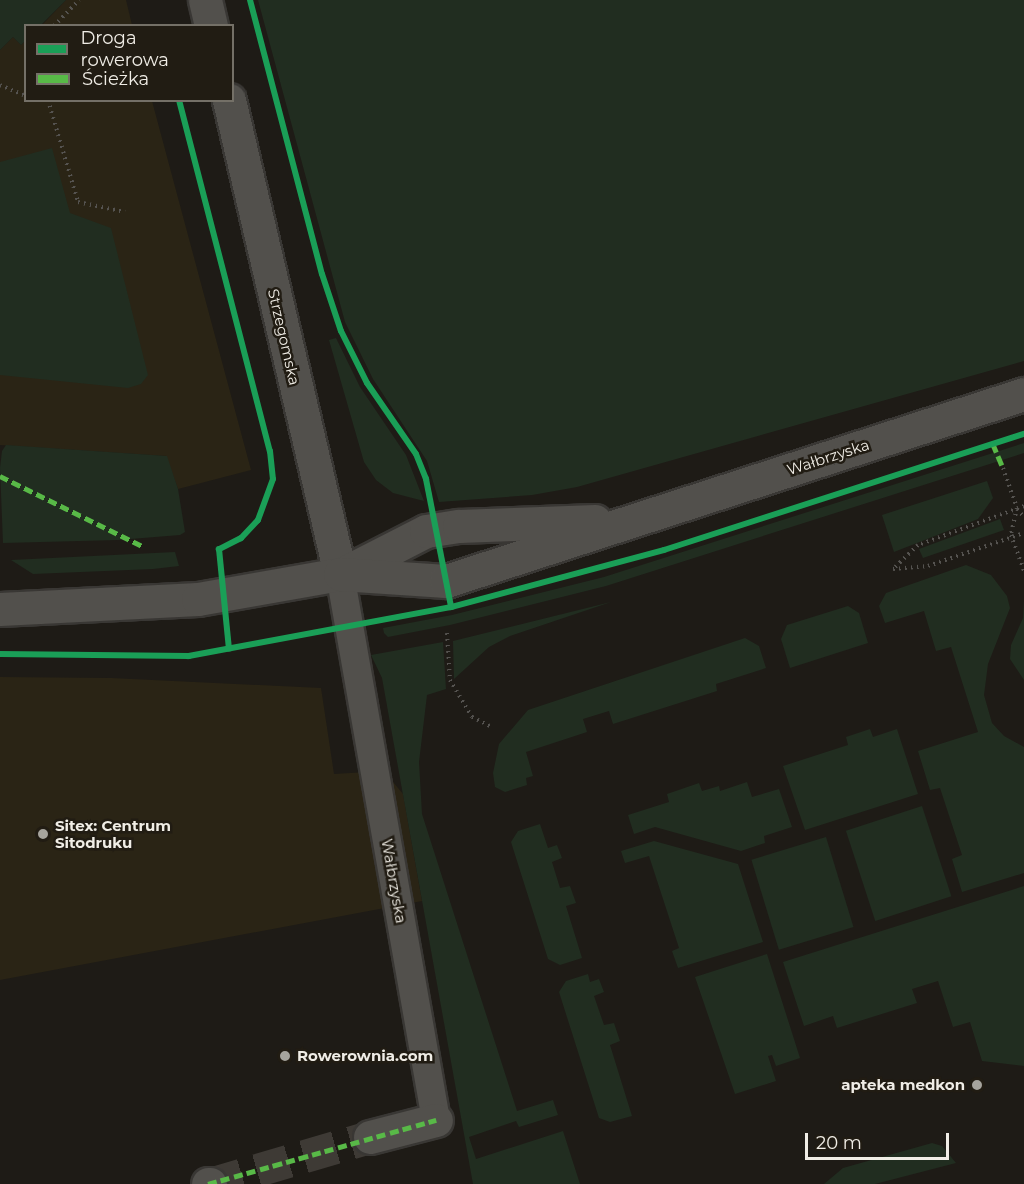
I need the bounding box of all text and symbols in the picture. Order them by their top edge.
legend [24,24,234,102]
text: Droga rowerowa [80,27,169,71]
text: Ścieżka [82,68,149,90]
street label: Strzegomska [264,287,304,387]
street label: Wałbrzyska [785,435,871,479]
place label: Sitex: Centrum Sitodruku [55,816,171,851]
marker: Sitex: Centrum Sitodruku [36,827,50,841]
street label: Wałbrzyska [378,837,410,925]
place label: Rowerownia.com [297,1047,433,1065]
marker: Rowerownia.com [278,1049,292,1063]
place label: apteka medkon [841,1076,965,1094]
marker: apteka medkon [970,1078,984,1092]
scale bar [808,1121,952,1159]
text: 20 m [816,1132,862,1154]

